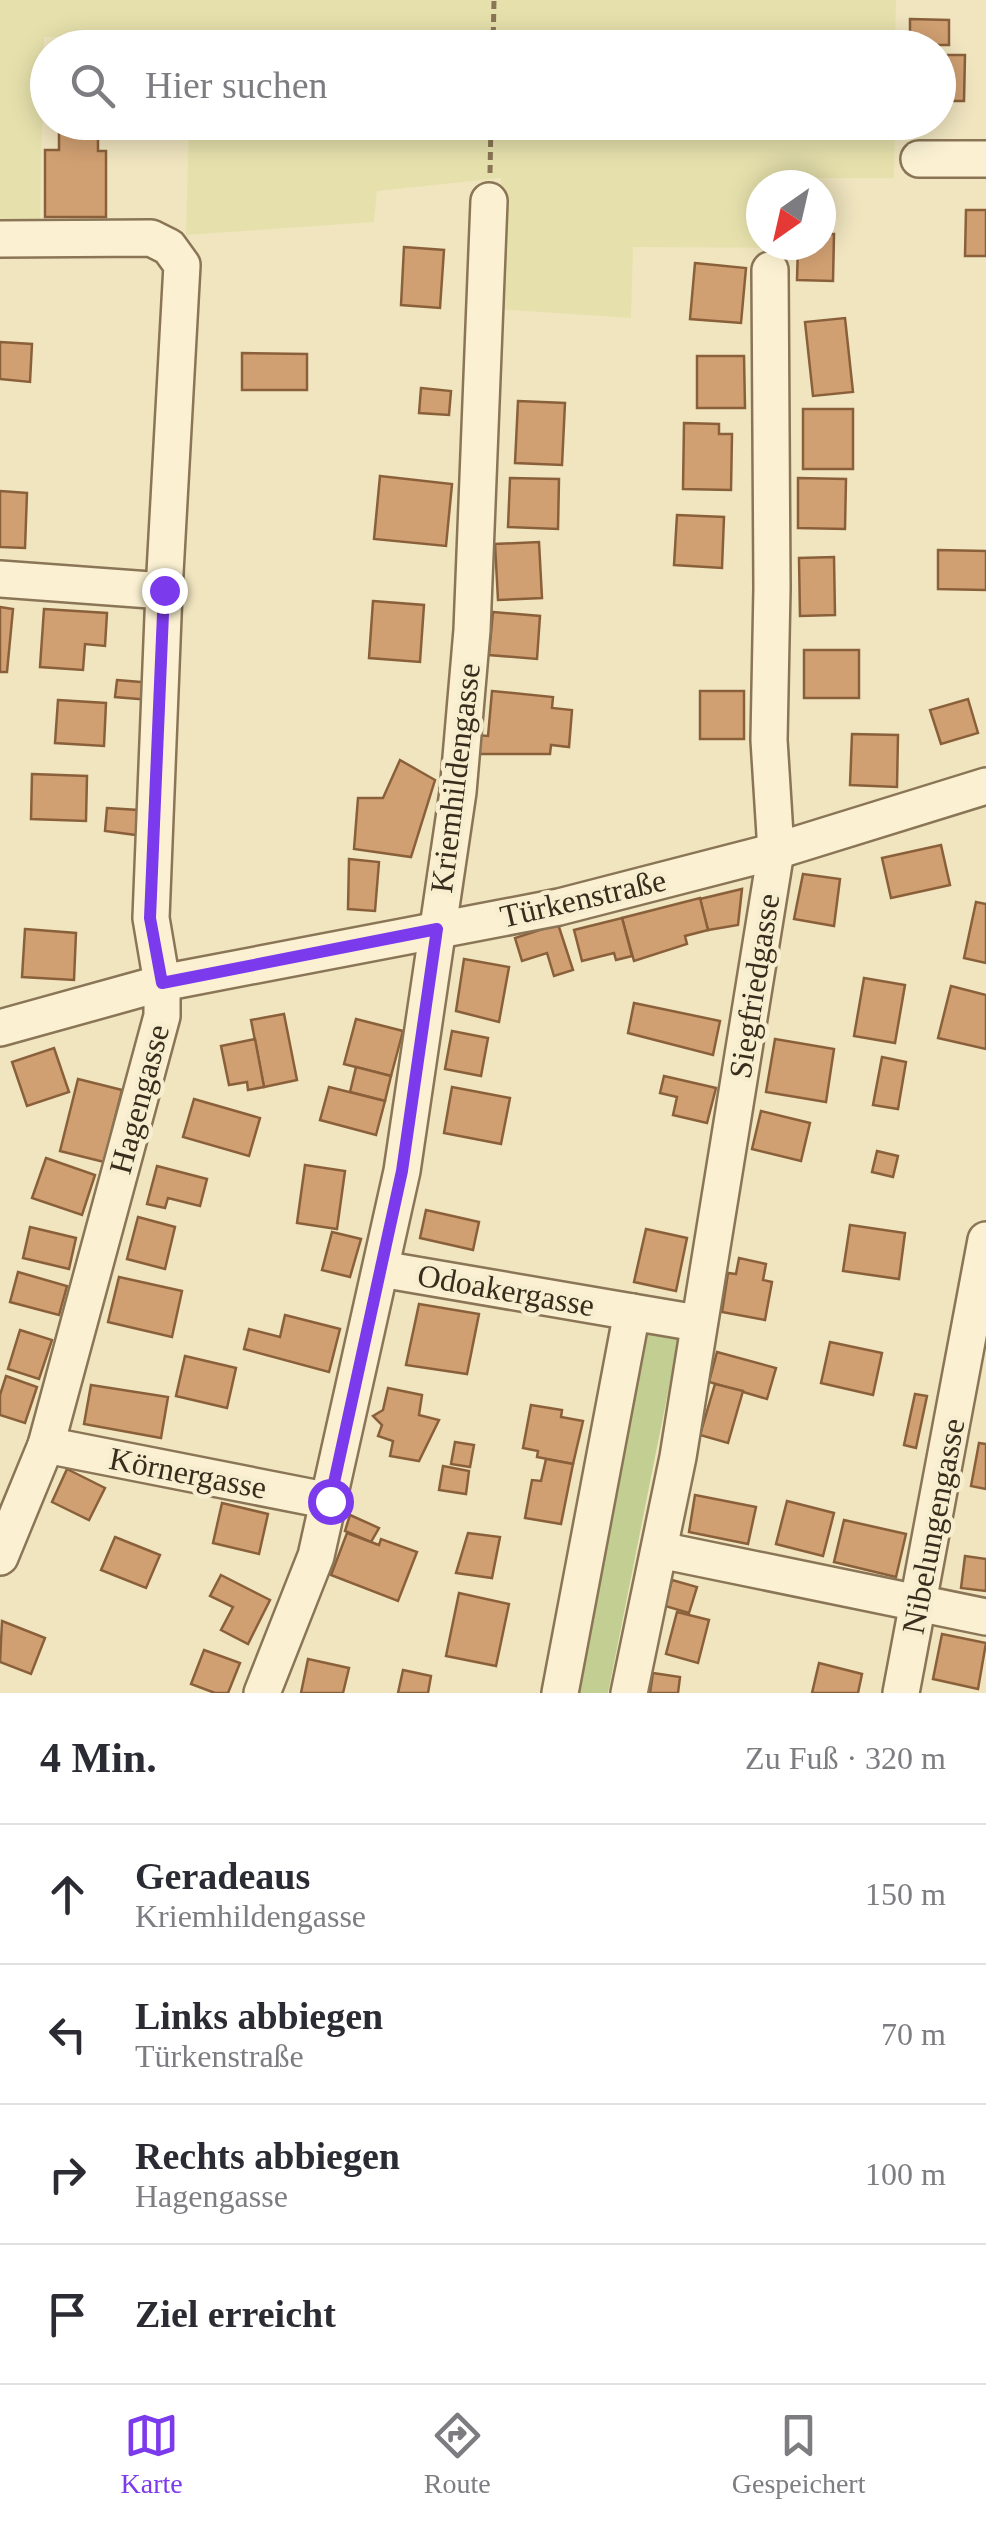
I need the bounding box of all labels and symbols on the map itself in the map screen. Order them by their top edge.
north arrow [746,170,836,260]
route end [142,568,188,614]
street label: Kriemhildengasse [423,661,487,895]
street label: Türkenstraße [497,861,669,935]
street label: Siegfriedgasse [722,891,786,1081]
street label: Hagengasse [102,1021,176,1177]
street label: Odoakergasse [415,1257,597,1323]
street label: Nibelungengasse [894,1415,972,1637]
street label: Körnergasse [106,1440,270,1506]
route start [308,1479,354,1525]

